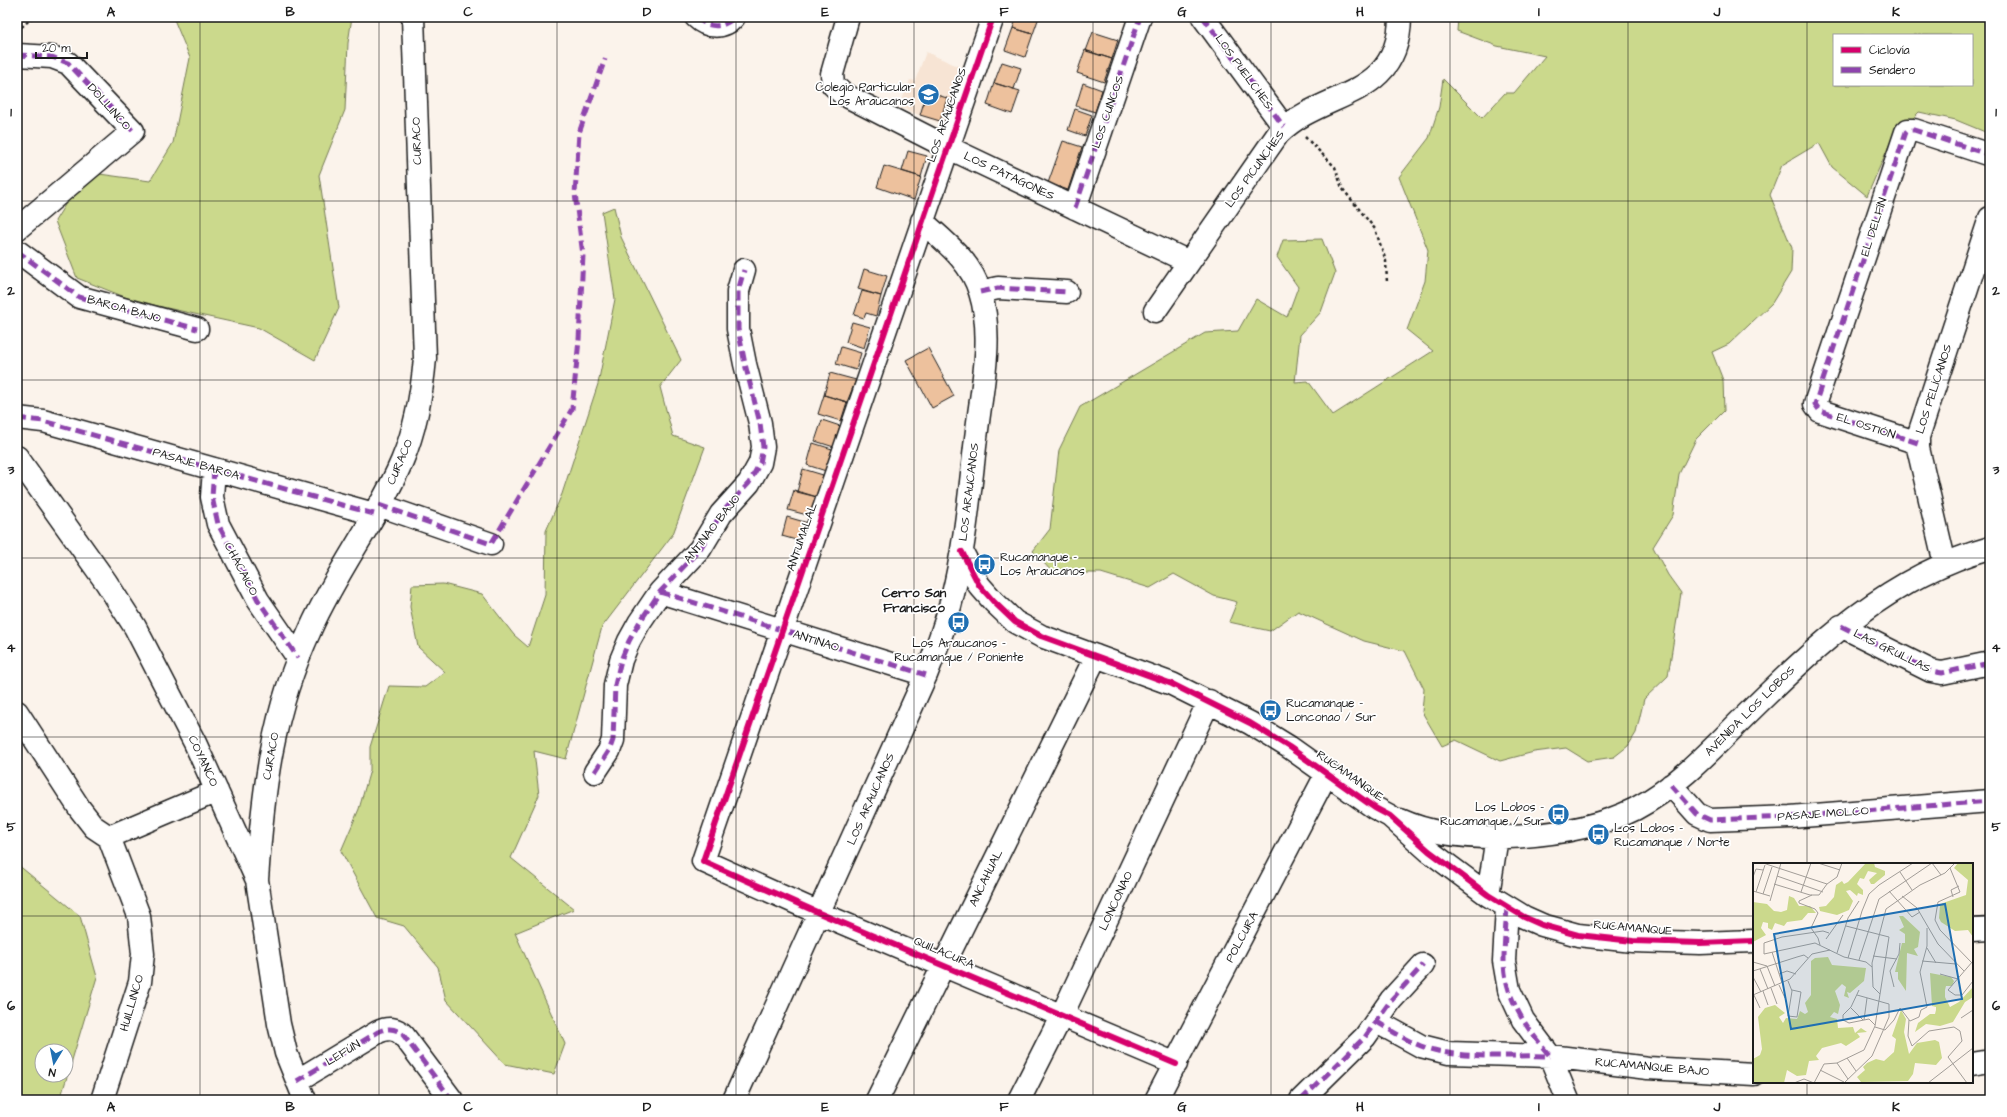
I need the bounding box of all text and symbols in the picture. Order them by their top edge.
text: A [107,3,116,21]
text: B [285,3,295,21]
text: C [463,3,473,21]
text: D [643,3,652,21]
text: E [821,3,829,21]
text: F [999,3,1009,21]
text: G [1177,3,1187,21]
text: H [1356,3,1364,21]
text: I [1538,3,1540,21]
text: J [1713,3,1721,21]
text: K [1892,3,1900,21]
street label: LOS PUELCHES [1211,31,1277,113]
scale bar [36,34,87,60]
legend [1833,34,1973,86]
text: 20 m [42,40,71,57]
text: Ciclovía [1869,42,1910,59]
text: Sendero [1869,62,1915,79]
street label: LOS ARAUCANOS [923,65,971,165]
street label: LOS CUNCOS [1088,73,1128,151]
place label: Colegio Particular Los Araucanos [815,79,914,110]
street label: DOLLINCO [83,80,135,134]
school or university icon: Colegio Particular Los Araucanos [916,81,942,107]
text: 1 [10,103,12,121]
text: 1 [1995,103,1997,121]
street label: CURACO [408,117,426,165]
street label: LOS PICUNCHES [1221,127,1289,211]
street label: LOS PATAGONES [961,148,1057,205]
street label: EL DELFÍN [1856,195,1892,259]
text: 2 [6,282,15,300]
text: 2 [1991,282,2000,300]
street label: BAROA BAJO [85,291,163,327]
street label: LOS PELÍCANOS [1912,342,1957,436]
street label: EL OSTIÓN [1834,409,1898,444]
street label: CURACO [383,437,417,487]
street label: LOS ARAUCANOS [955,442,984,542]
street label: PASAJE BAROA [151,443,242,485]
text: 3 [7,461,15,479]
text: 3 [1992,461,2000,479]
street label: ANTINAO BAJO [680,491,744,567]
street label: ANTUMALAL [782,500,822,573]
street label: CHACAICO [220,539,262,599]
place label: Rucamanque - Los Araucanos [1000,549,1085,580]
bus stop icon: Rucamanque - Los Araucanos [971,551,997,577]
district label: Cerro San Francisco [882,584,947,617]
bus stop icon: Los Araucanos - Rucamanque / Poniente [946,609,972,635]
street label: LAS GRULLAS [1850,625,1934,677]
street label: ANTINAO [791,626,841,656]
place label: Los Araucanos - Rucamanque / Poniente [894,635,1024,666]
text: 4 [7,639,16,657]
text: 4 [1992,639,2001,657]
street label: AVENIDA LOS LOBOS [1701,662,1799,760]
place label: Rucamanque - Lonconao / Sur [1286,695,1376,726]
bus stop icon: Rucamanque - Lonconao / Sur [1257,697,1283,723]
street label: CURACO [258,731,284,781]
street label: COYANCO [184,733,222,789]
street label: RUCAMANQUE [1313,746,1387,806]
street label: LOS ARAUCANOS [843,750,899,848]
place label: Los Lobos - Rucamanque / Sur [1440,799,1544,830]
bus stop icon: Los Lobos - Rucamanque / Sur [1546,801,1572,827]
street label: PASAJE MOLCO [1777,802,1869,826]
text: 5 [6,818,16,836]
text: 5 [1991,818,2001,836]
place label: Los Lobos - Rucamanque / Norte [1614,820,1730,851]
bus stop icon: Los Lobos - Rucamanque / Norte [1585,822,1611,848]
street label: ANCAHUAL [965,846,1007,909]
inset map [1753,863,1973,1083]
street label: LONCONAO [1095,869,1137,933]
street label: POLCURA [1221,908,1263,965]
street label: RUCAMANQUE [1593,916,1673,940]
street label: QUILACURA [911,933,977,974]
street label: HUILLINCO [116,973,148,1033]
text: 6 [7,997,16,1015]
text: 6 [1992,997,2001,1015]
street label: LEFÚN [322,1036,364,1070]
north arrow [34,1043,74,1083]
street label: RUCAMANQUE BAJO [1594,1054,1710,1080]
text: N [48,1064,57,1080]
text: A [107,1098,116,1116]
text: B [285,1098,295,1116]
text: C [463,1098,473,1116]
text: D [643,1098,652,1116]
text: E [821,1098,829,1116]
text: F [999,1098,1009,1116]
text: G [1177,1098,1187,1116]
text: H [1356,1098,1364,1116]
text: I [1538,1098,1540,1116]
text: J [1713,1098,1721,1116]
text: K [1892,1098,1900,1116]

